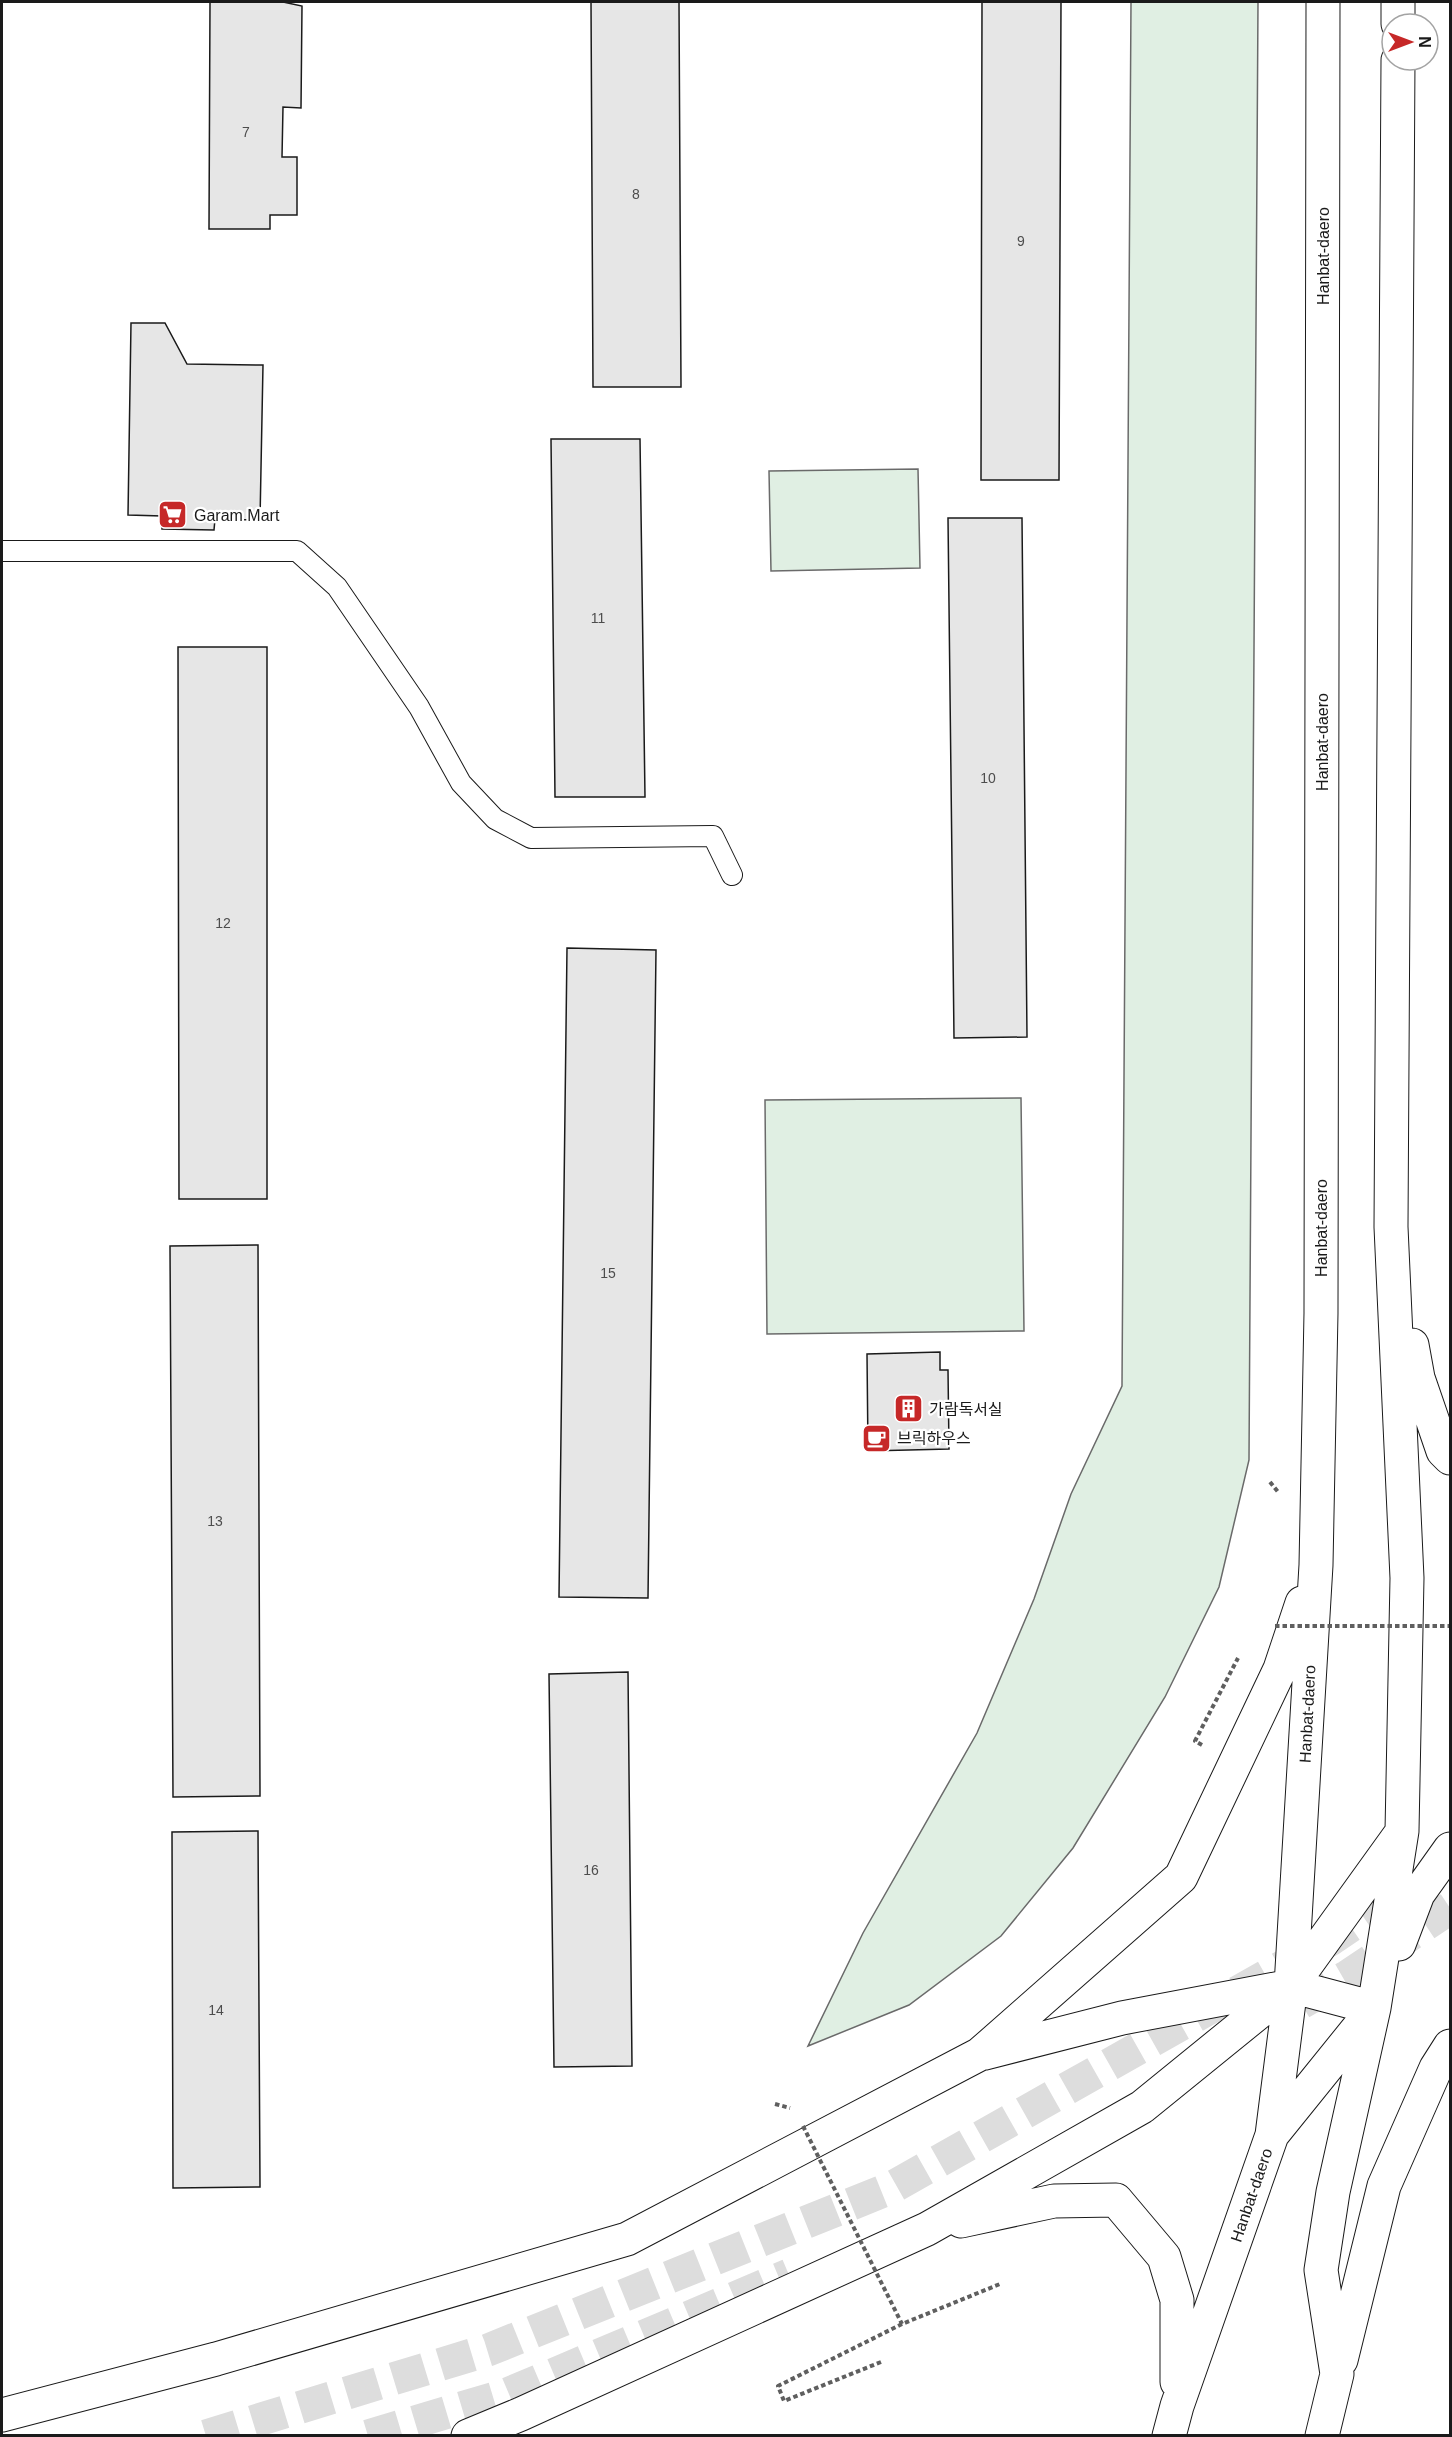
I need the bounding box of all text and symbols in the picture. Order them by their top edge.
north arrow [1380,12,1440,72]
text: N [1416,36,1433,48]
house number: 7 [242,124,250,140]
house number: 8 [632,186,640,202]
street label: Hanbat-daero [1315,207,1332,305]
house number: 9 [1017,233,1025,249]
supermarket icon: Garam Mart [157,499,189,531]
place label: Garam Mart [194,507,280,524]
house number: 11 [591,610,605,626]
street label: Hanbat-daero [1314,693,1331,791]
house number: 10 [980,770,996,786]
house number: 12 [215,915,231,931]
street label: Hanbat-daero [1313,1179,1330,1277]
house number: 15 [600,1265,616,1281]
building icon: 가람독서실 [892,1393,924,1425]
place label: 가람독서실 [929,1401,1003,1418]
cafe icon: 브릭하우스 [860,1422,892,1454]
place label: 브릭하우스 [897,1430,971,1447]
house number: 13 [207,1513,223,1529]
street label: Hanbat-daero [1296,1665,1319,1763]
house number: 16 [583,1862,599,1878]
house number: 14 [208,2002,224,2018]
street label: Hanbat-daero [1228,2146,1275,2244]

